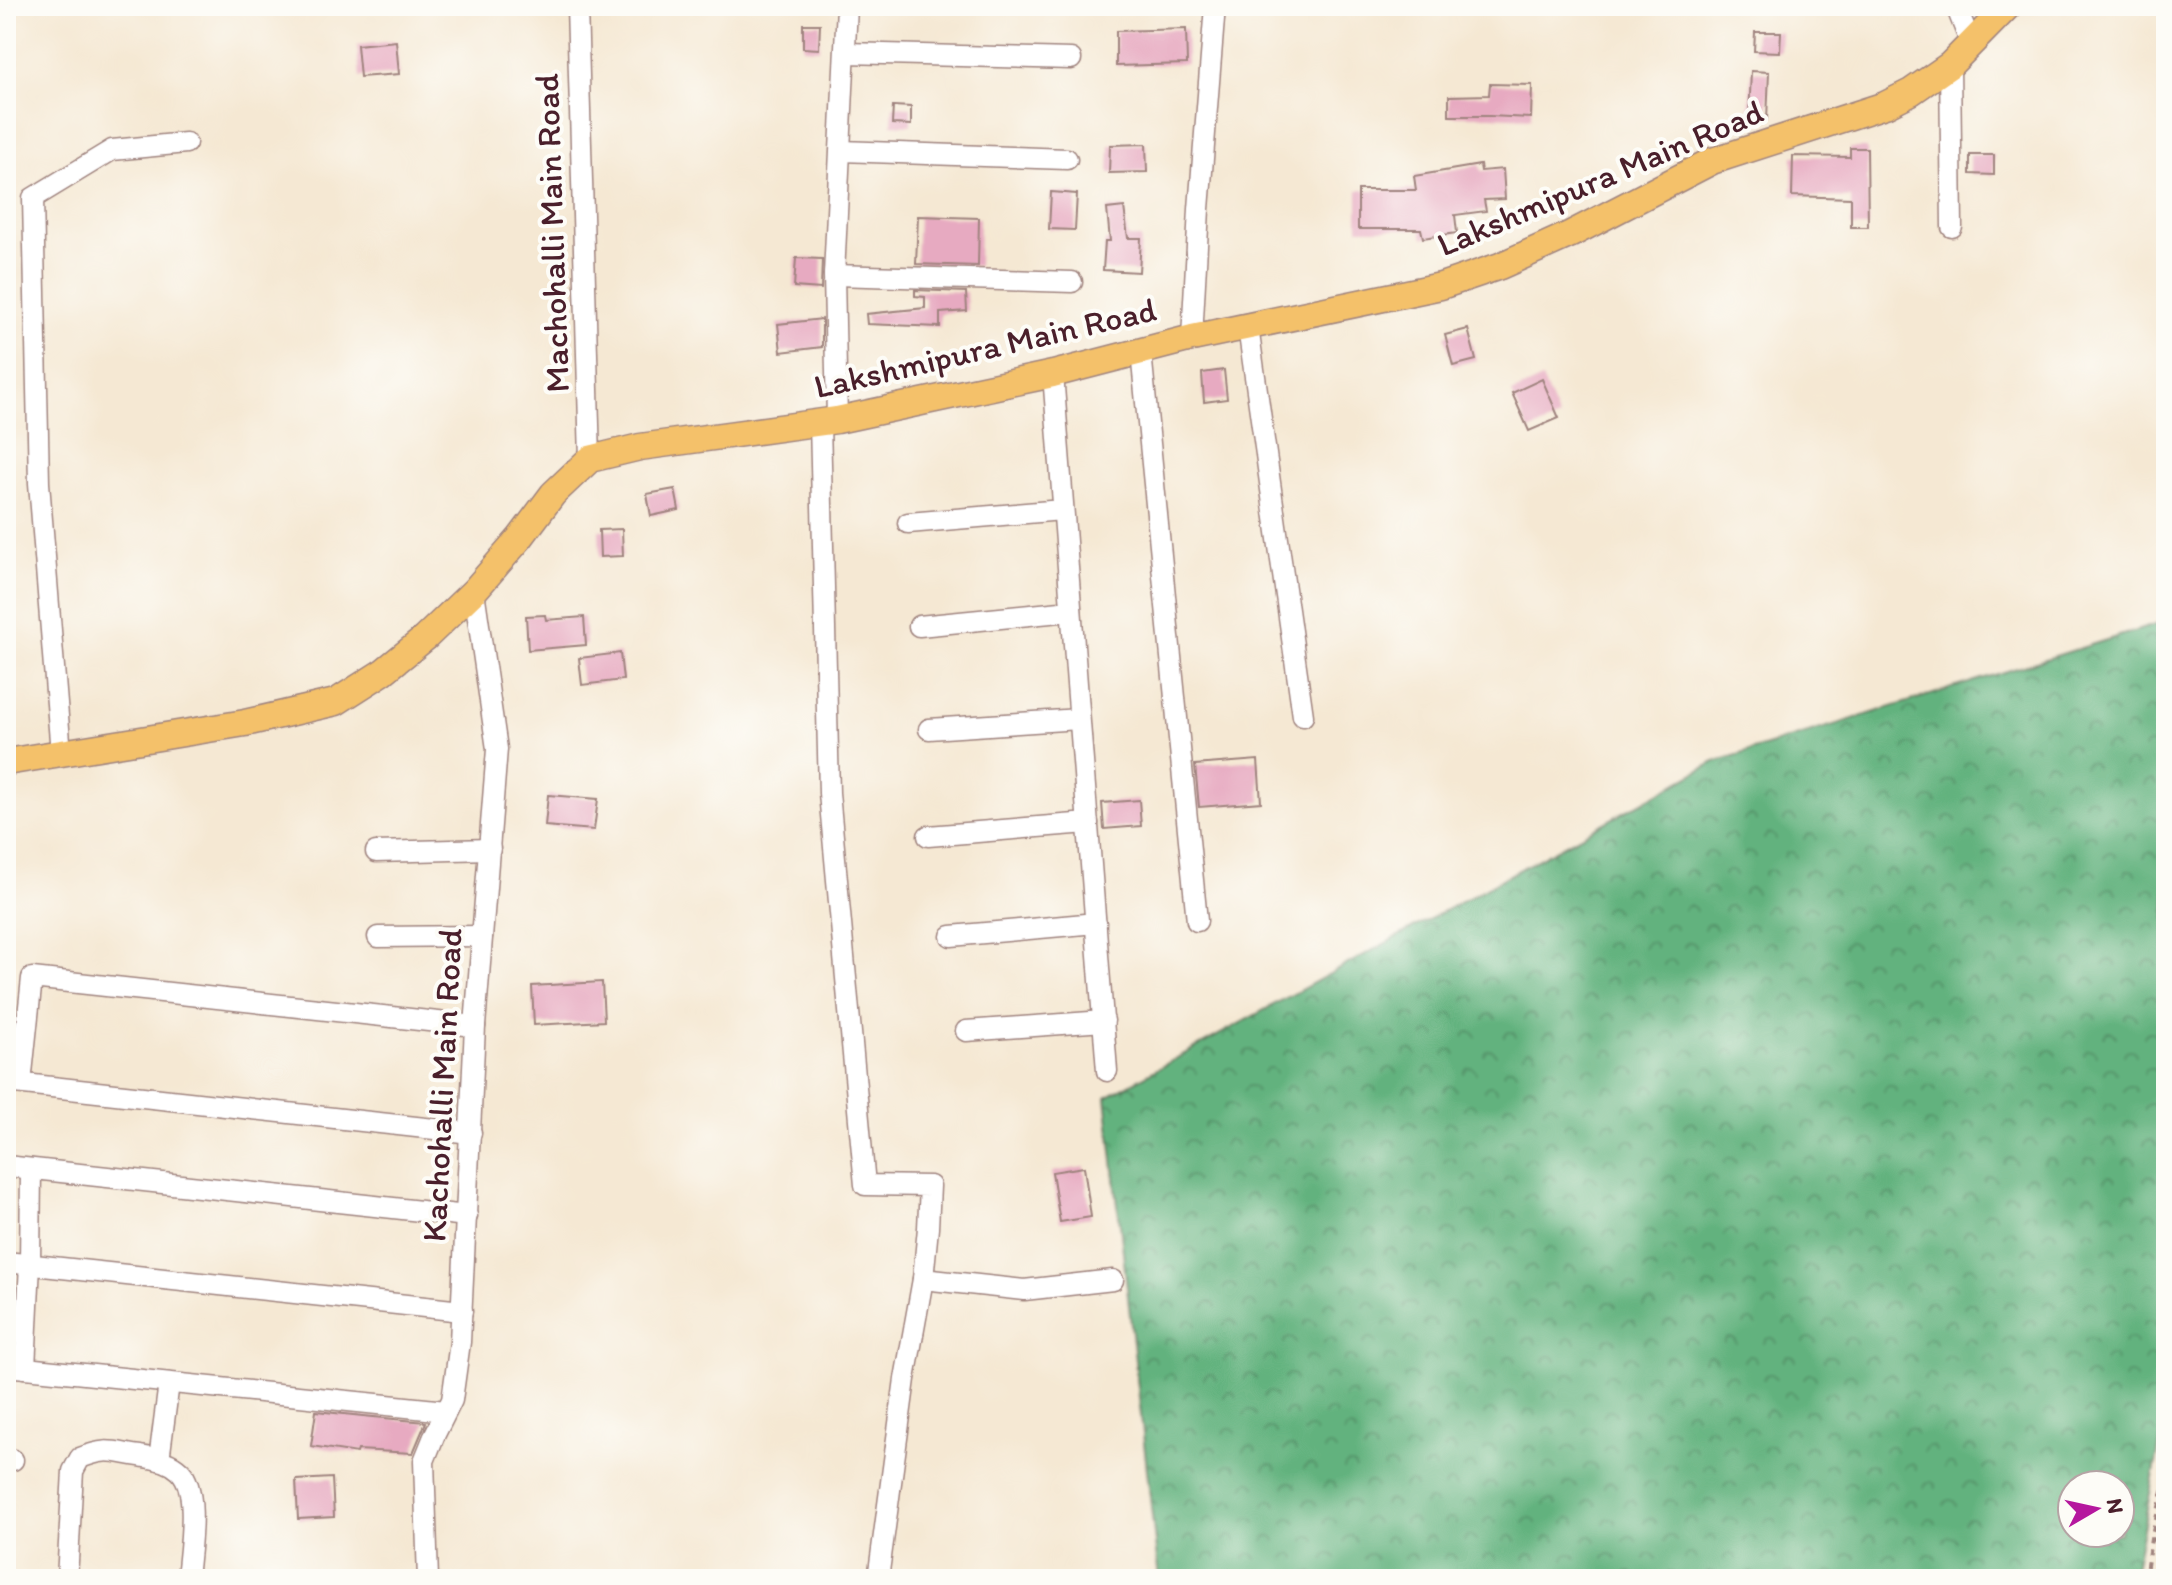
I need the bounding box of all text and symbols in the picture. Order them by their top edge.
street label: Machohalli Main Road [526,72,578,393]
street label: Lakshmipura Main Road [1431,91,1769,265]
street label: Lakshmipura Main Road [810,289,1160,407]
street label: Kachohalli Main Road [413,927,471,1243]
north arrow [2056,1469,2136,1549]
text: N [2101,1496,2130,1515]

